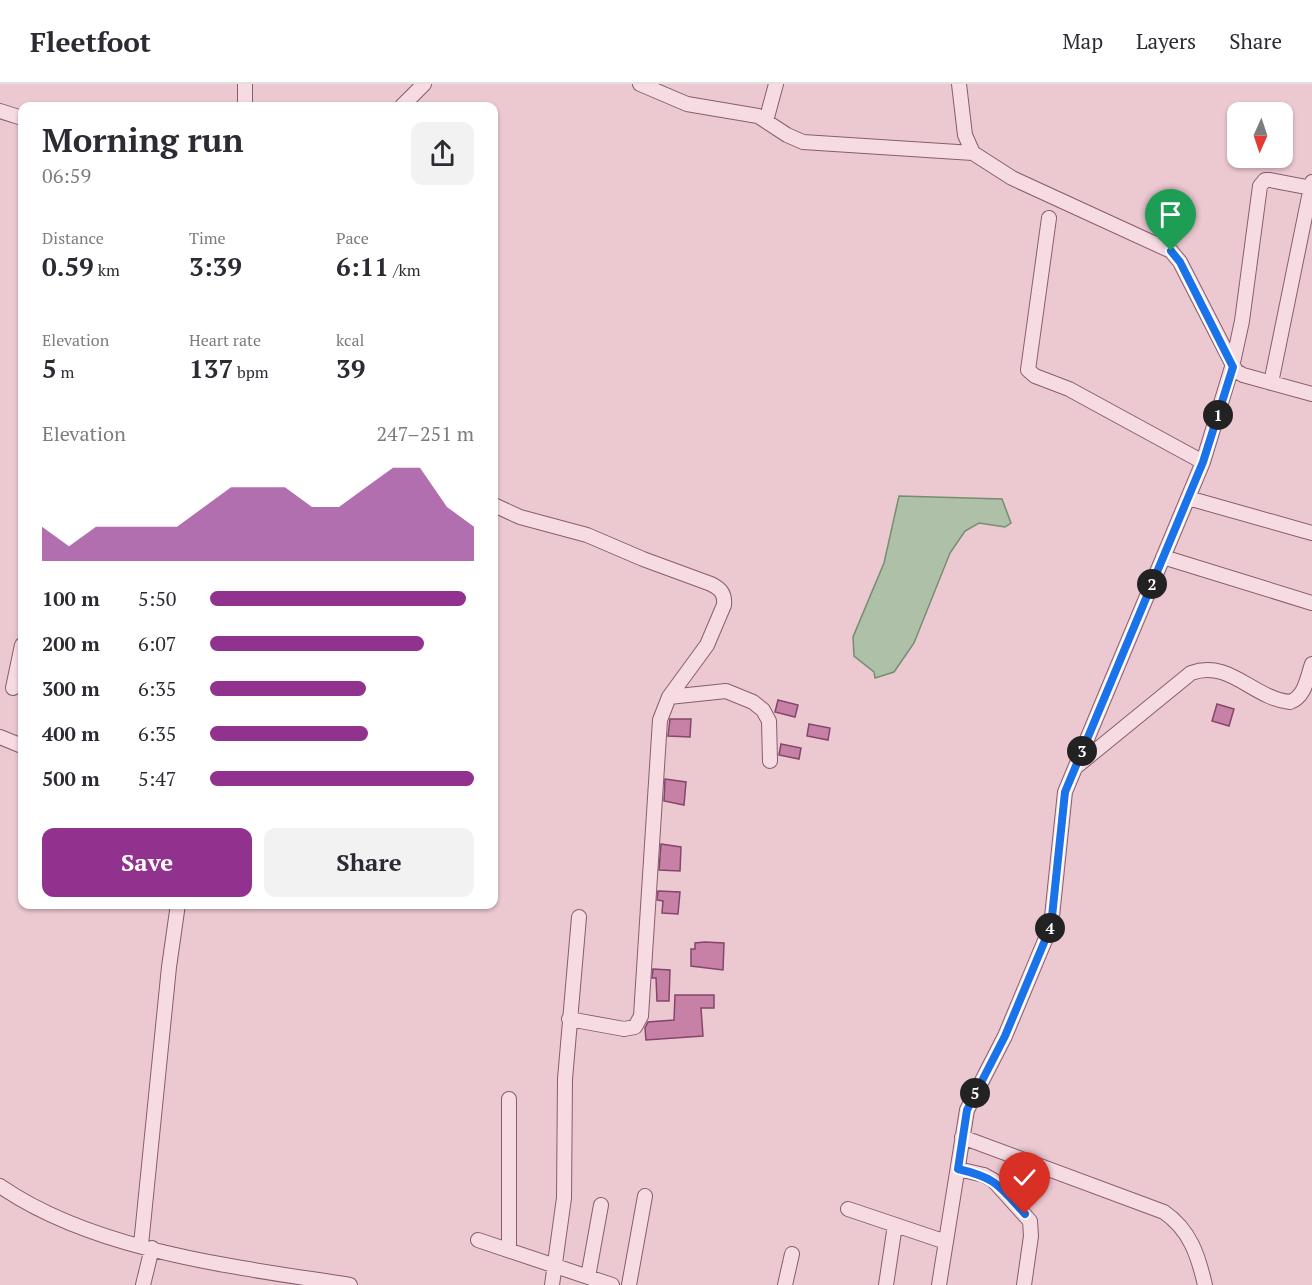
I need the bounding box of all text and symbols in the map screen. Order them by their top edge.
text: Fleetfoot [30,23,151,60]
text: Map [1062,27,1103,55]
text: Layers [1136,27,1196,55]
text: Share [1229,27,1282,55]
north arrow [1227,102,1293,168]
map controls [1227,102,1293,168]
text: Morning run [42,118,244,161]
button: share [411,122,474,185]
text: 06:59 [42,162,91,189]
pin [1145,189,1196,251]
icon: arrive [1154,198,1187,231]
text: Distance [42,227,104,249]
text: Time [189,227,226,249]
text: Pace [336,227,369,249]
text: 0.59 [42,249,94,283]
text: 3:39 [189,249,242,283]
text: 6:11 [336,249,389,283]
text: km [94,259,120,281]
text: /km [389,259,420,281]
text: Elevation [42,329,109,351]
text: Heart rate [189,329,261,351]
text: kcal [336,329,364,351]
text: 5 [42,351,57,385]
text: 137 [189,351,233,385]
text: 39 [336,351,365,385]
text: m [57,361,74,383]
text: bpm [233,361,269,383]
pin: 1 [1203,400,1233,430]
text: 1 [1213,404,1223,426]
text: Elevation [42,420,126,447]
text: 247–251 m [376,420,474,447]
pin: 2 [1137,569,1167,599]
text: 2 [1147,573,1157,595]
text: 100 m [42,585,100,612]
text: 5:50 [138,585,177,612]
text: 200 m [42,630,100,657]
text: 6:07 [138,630,177,657]
text: 300 m [42,675,100,702]
text: 6:35 [138,675,177,702]
text: 400 m [42,720,100,747]
text: 6:35 [138,720,177,747]
pin: 3 [1067,736,1097,766]
text: 3 [1077,740,1087,762]
text: 500 m [42,765,100,792]
text: 5:47 [138,765,177,792]
button: Save [42,828,252,897]
button: Share [264,828,474,897]
pin: 4 [1035,913,1065,943]
text: 4 [1045,917,1055,939]
pin: 5 [960,1078,990,1108]
text: 5 [970,1082,980,1104]
pin [999,1152,1050,1214]
icon: check [1008,1161,1041,1194]

